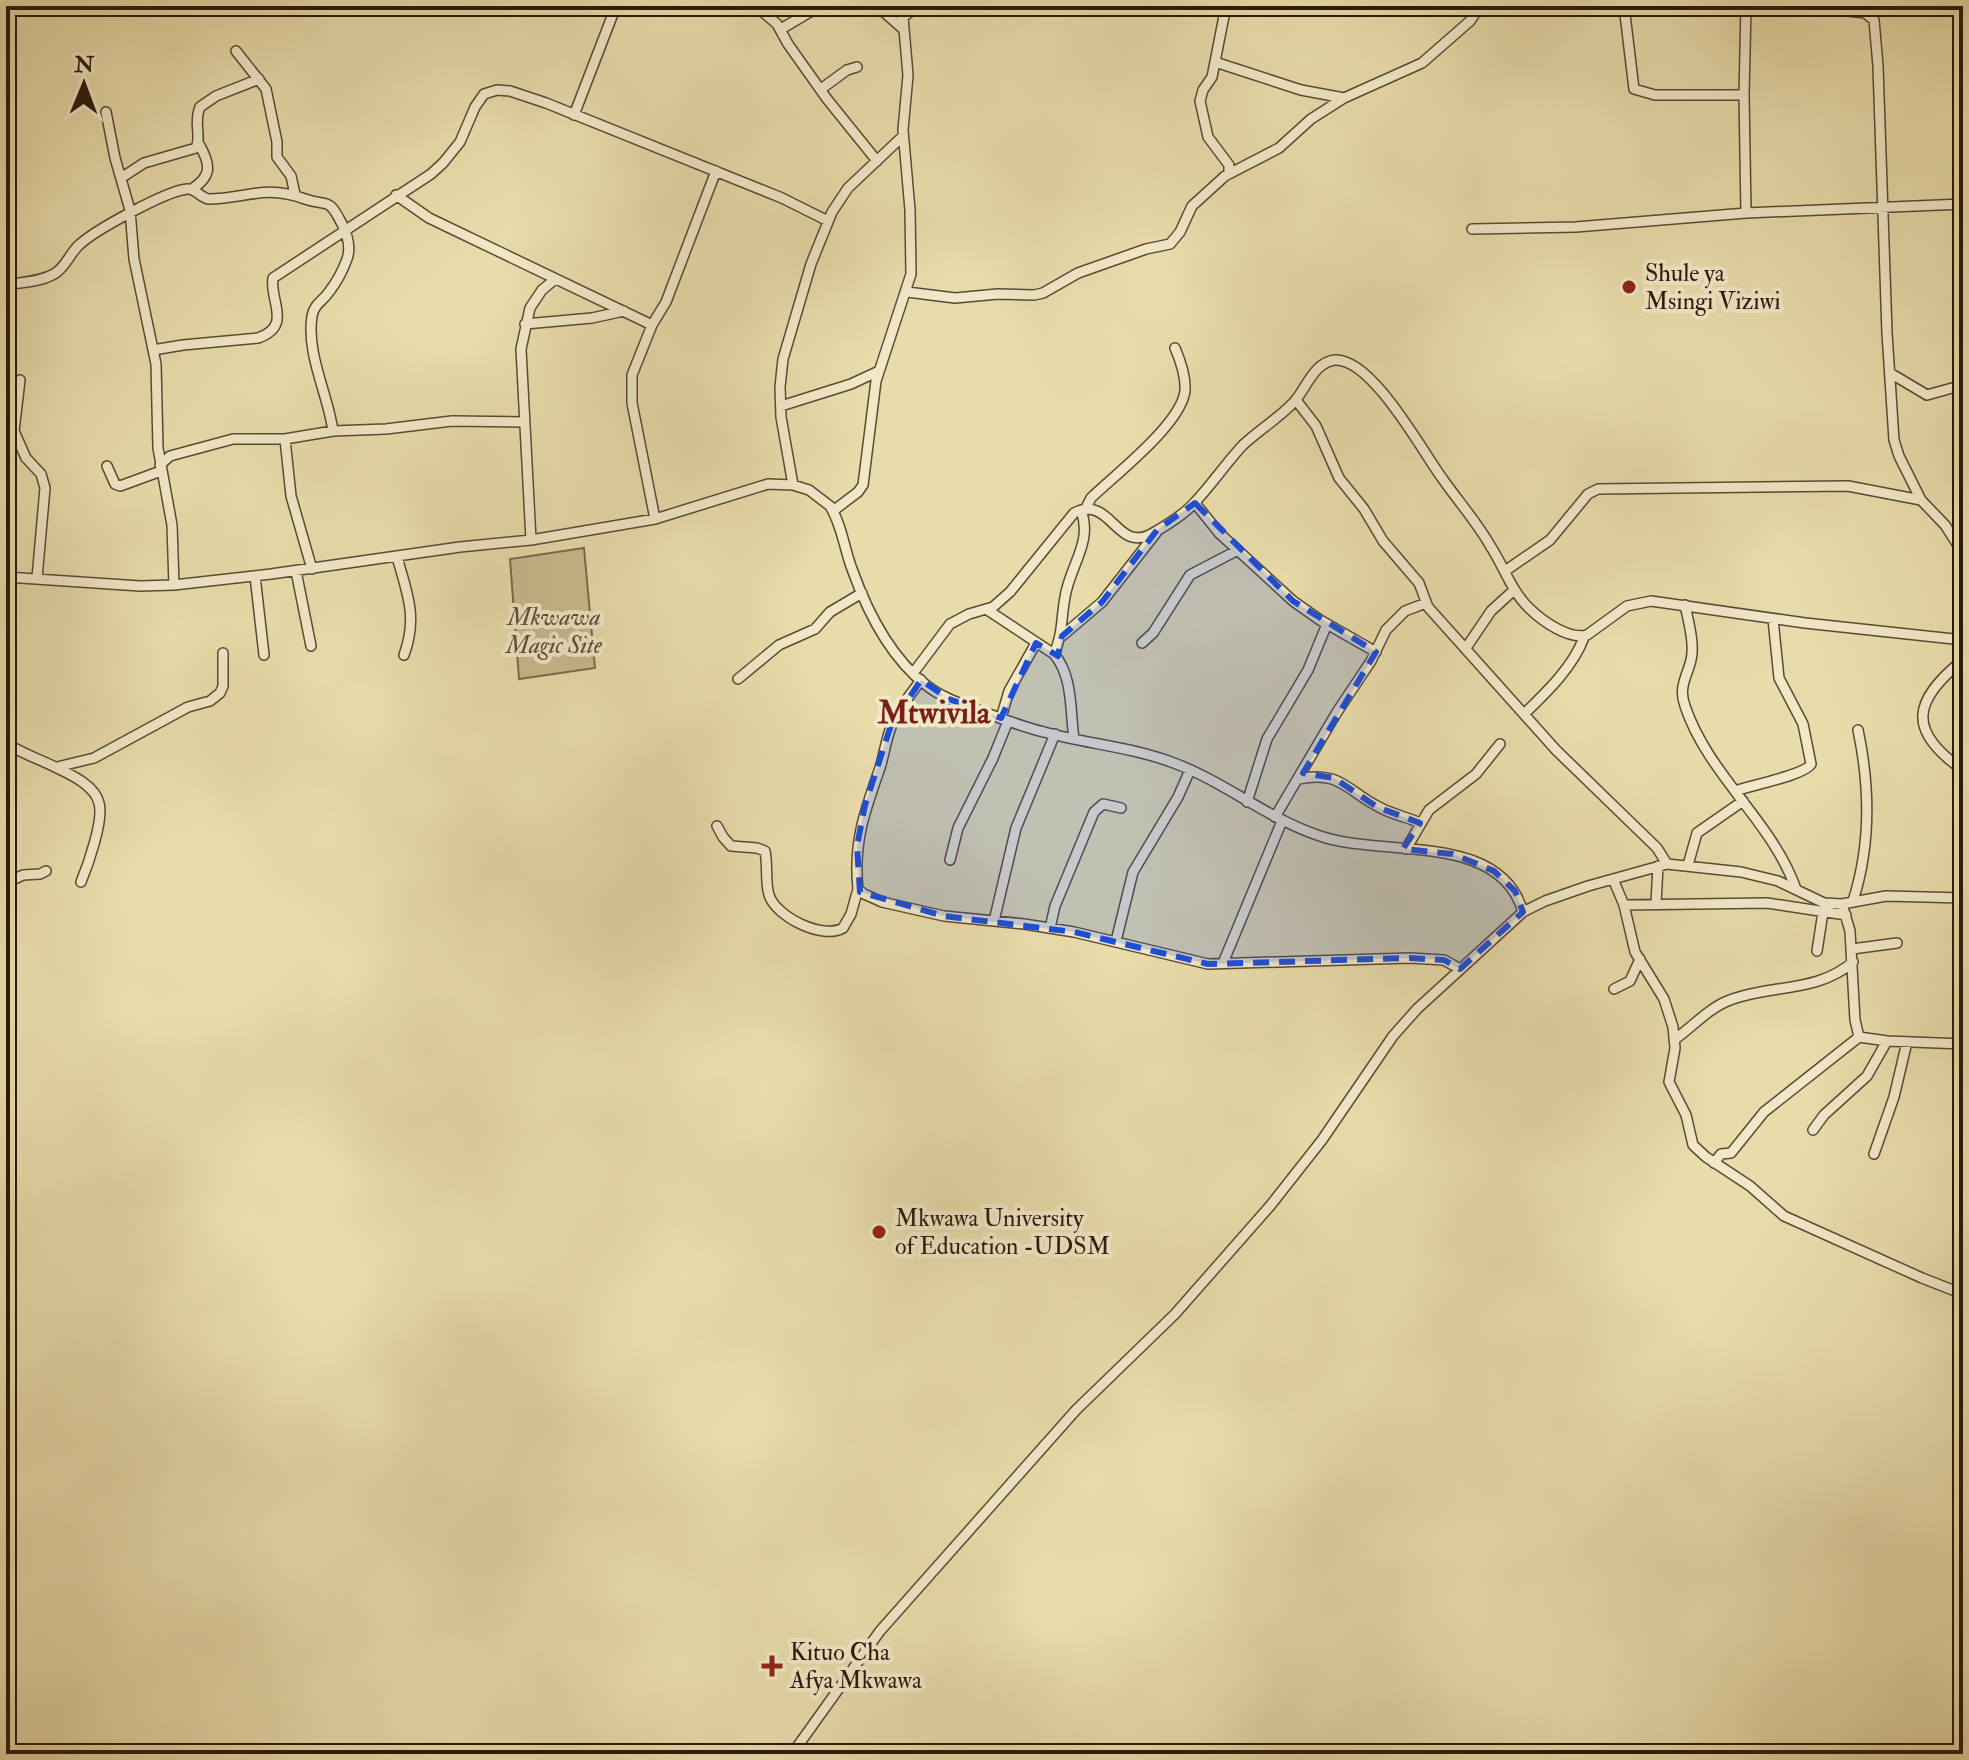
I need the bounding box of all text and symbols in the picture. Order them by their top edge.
north arrow [44,44,124,124]
text: N [73,51,95,79]
place label: Shule ya Msingi Viziwi [1645,258,1781,317]
marker: Shule ya Msingi Viziwi [1620,278,1638,296]
park label: Mkwawa Magic Site [504,602,603,661]
district label: Mtwivila [877,693,991,733]
place label: Mkwawa University of Education -UDSM [895,1203,1110,1262]
marker: Mkwawa University of Education -UDSM [870,1223,888,1241]
place label: Kituo Cha Afya Mkwawa [789,1637,923,1696]
marker: Kituo Cha Afya Mkwawa [761,1655,783,1677]

